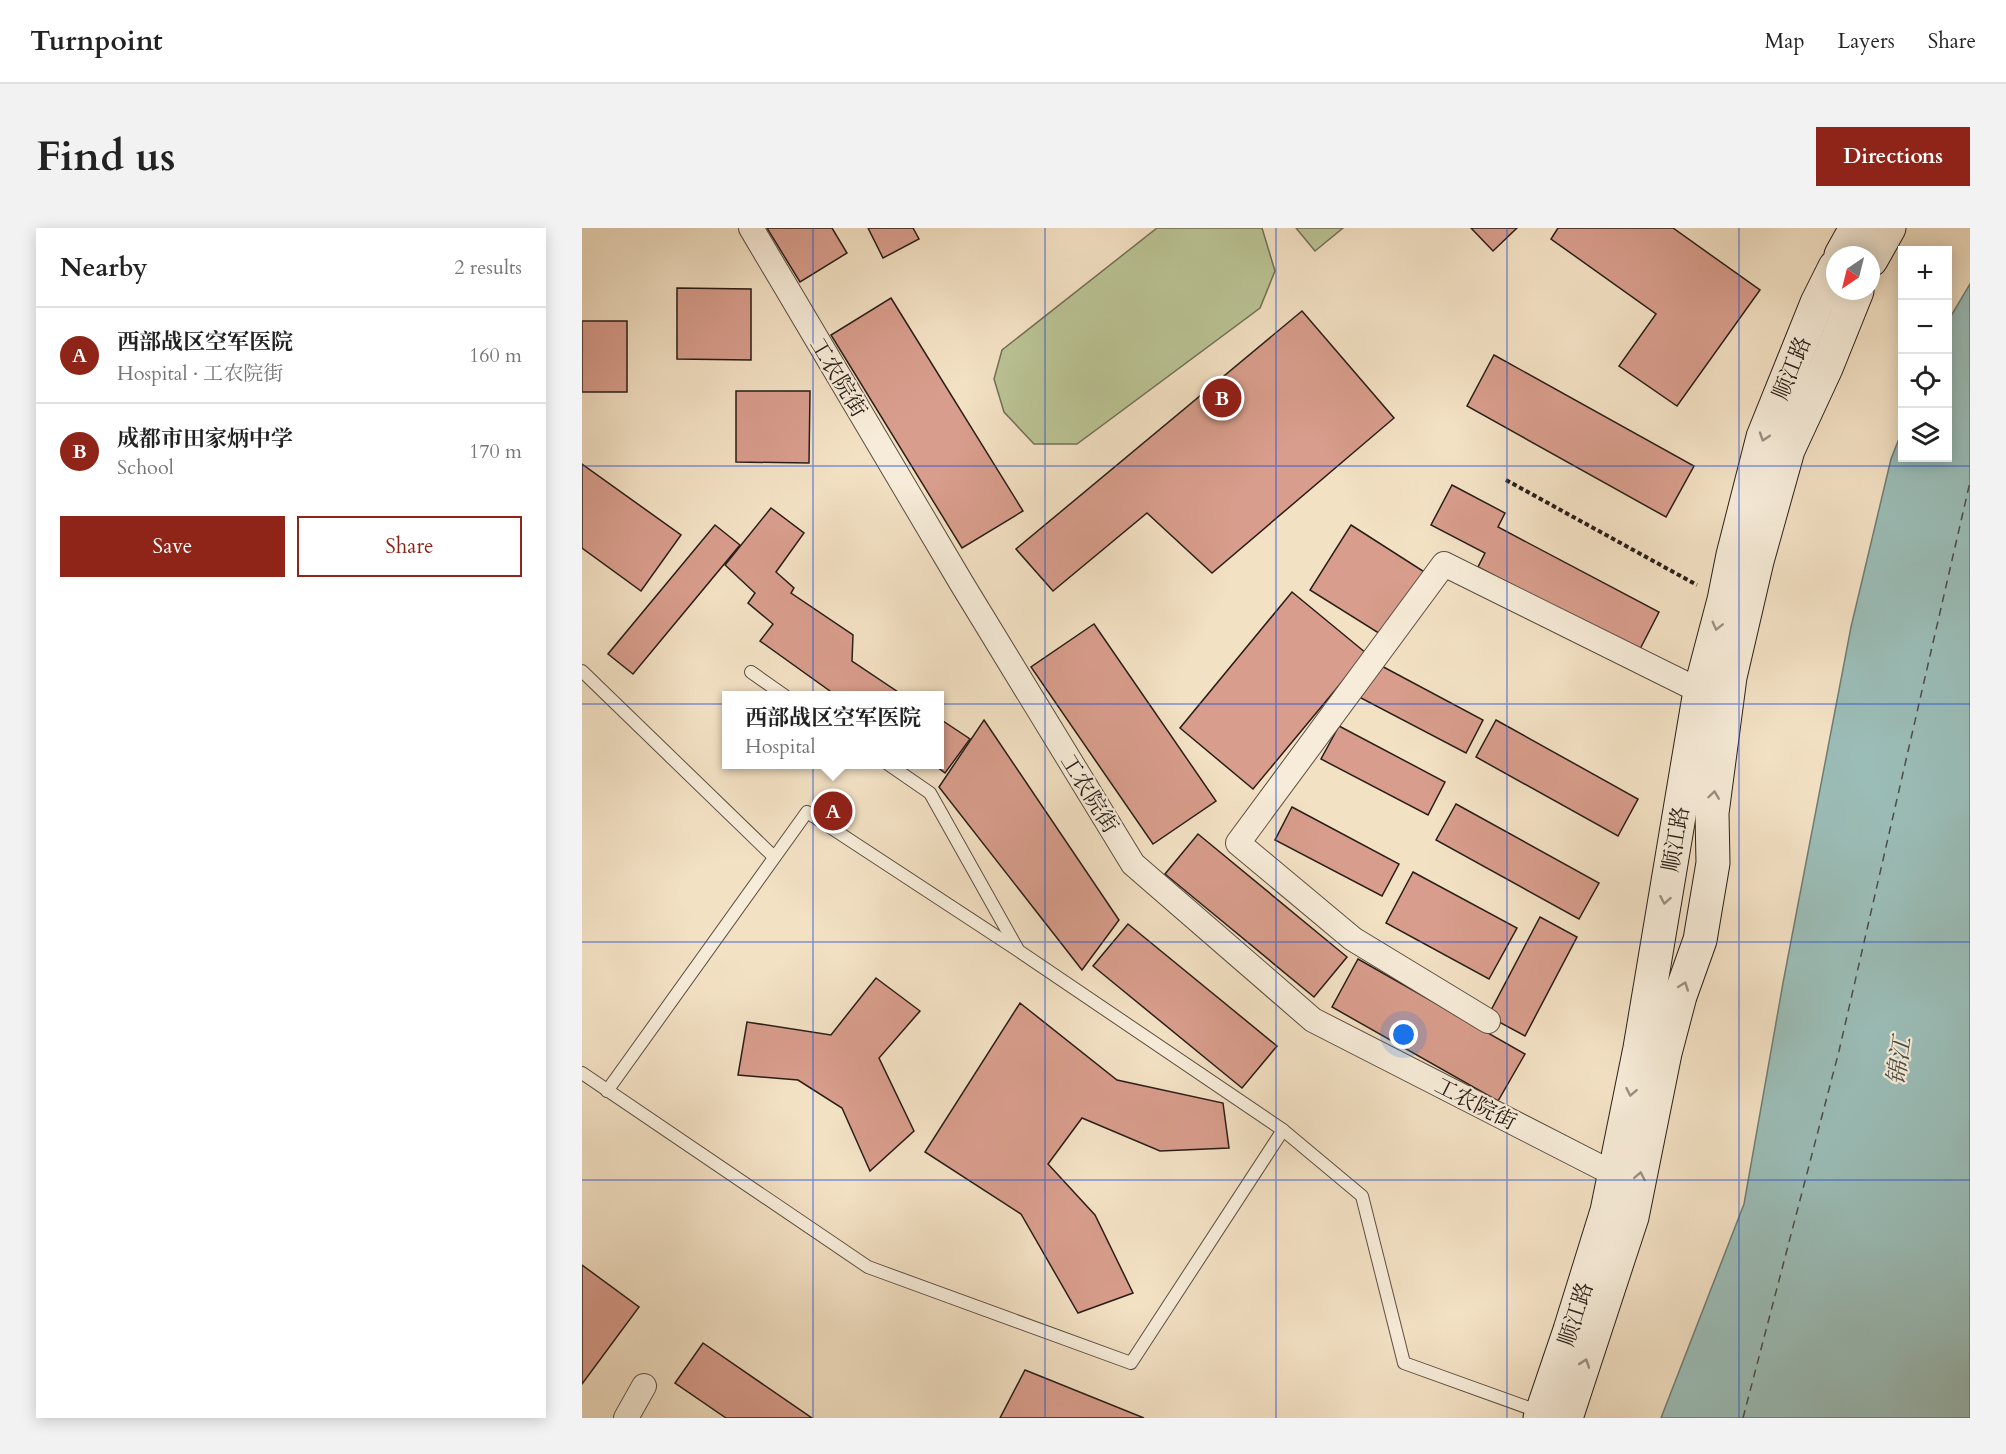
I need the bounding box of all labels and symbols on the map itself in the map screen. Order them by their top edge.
north arrow [1826,246,1880,300]
street label: 工农院街 [803,332,874,423]
street label: 顺江路 [1766,332,1818,405]
pin: B [1202,376,1242,420]
one-way arrow [1759,431,1771,442]
one-way arrow [1711,621,1724,631]
street label: 工农院街 [1053,748,1125,839]
pin: A [814,788,852,834]
one-way arrow [1708,790,1720,800]
street label: 顺江路 [1655,804,1696,874]
one-way arrow [1659,895,1672,905]
one-way arrow [1676,981,1689,992]
your location [1389,1020,1418,1049]
water label: 锦江 [1880,1032,1920,1087]
street label: 工农院街 [1430,1071,1522,1137]
one-way arrow [1625,1087,1638,1097]
one-way arrow [1633,1171,1646,1181]
street label: 顺江路 [1551,1278,1600,1350]
one-way arrow [1578,1358,1591,1369]

